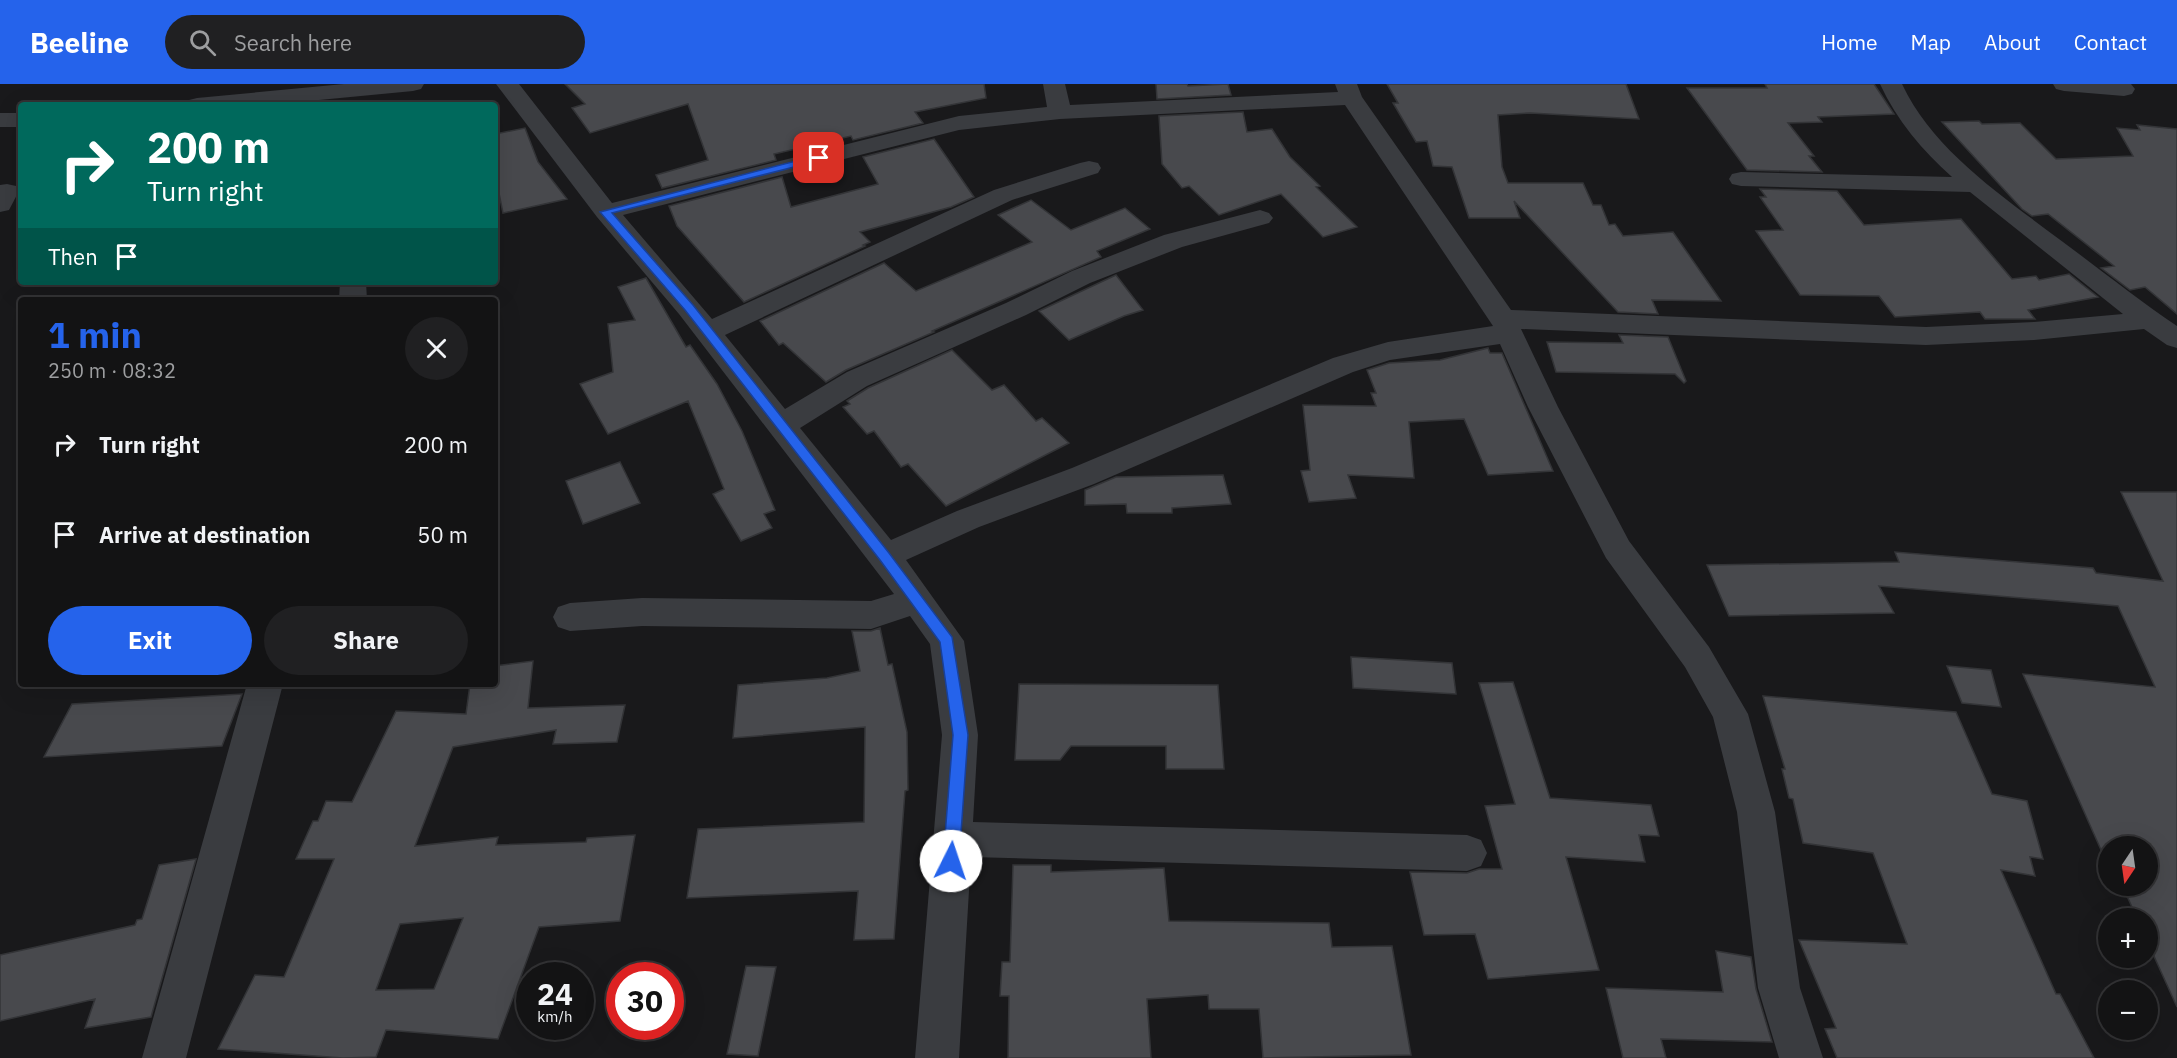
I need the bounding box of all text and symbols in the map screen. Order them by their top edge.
search box [165,15,585,69]
text: Beeline [30,24,129,61]
icon: search [186,26,219,59]
text: Search here [234,28,352,57]
text: Home [1821,28,1878,56]
text: Map [1911,28,1951,56]
text: About [1984,28,2041,56]
text: Contact [2074,28,2147,56]
text: 200 m [147,120,270,175]
icon: right [48,126,126,204]
pin [793,132,844,183]
icon: arrive [802,141,835,174]
text: Turn right [147,173,264,208]
icon: arrive [110,240,143,273]
text: Then [48,242,98,271]
text: 1 min [48,311,142,358]
button: close [405,317,468,380]
text: 250 m · 08:32 [48,357,176,384]
icon: right [48,428,81,461]
text: Turn right [99,430,200,459]
text: 200 m [404,430,468,459]
icon: arrive [48,518,81,551]
text: Arrive at destination [99,520,310,549]
text: 50 m [417,520,468,549]
button: Exit [48,606,252,675]
button: Share [264,606,468,675]
position arrow [919,829,983,893]
north arrow [2098,836,2158,896]
map controls [2098,836,2158,1040]
button: + [2098,908,2158,968]
speed limit sign: 30 [606,962,684,1040]
text: 24 [537,974,573,1013]
button: − [2098,980,2158,1040]
text: km/h [537,1007,573,1026]

